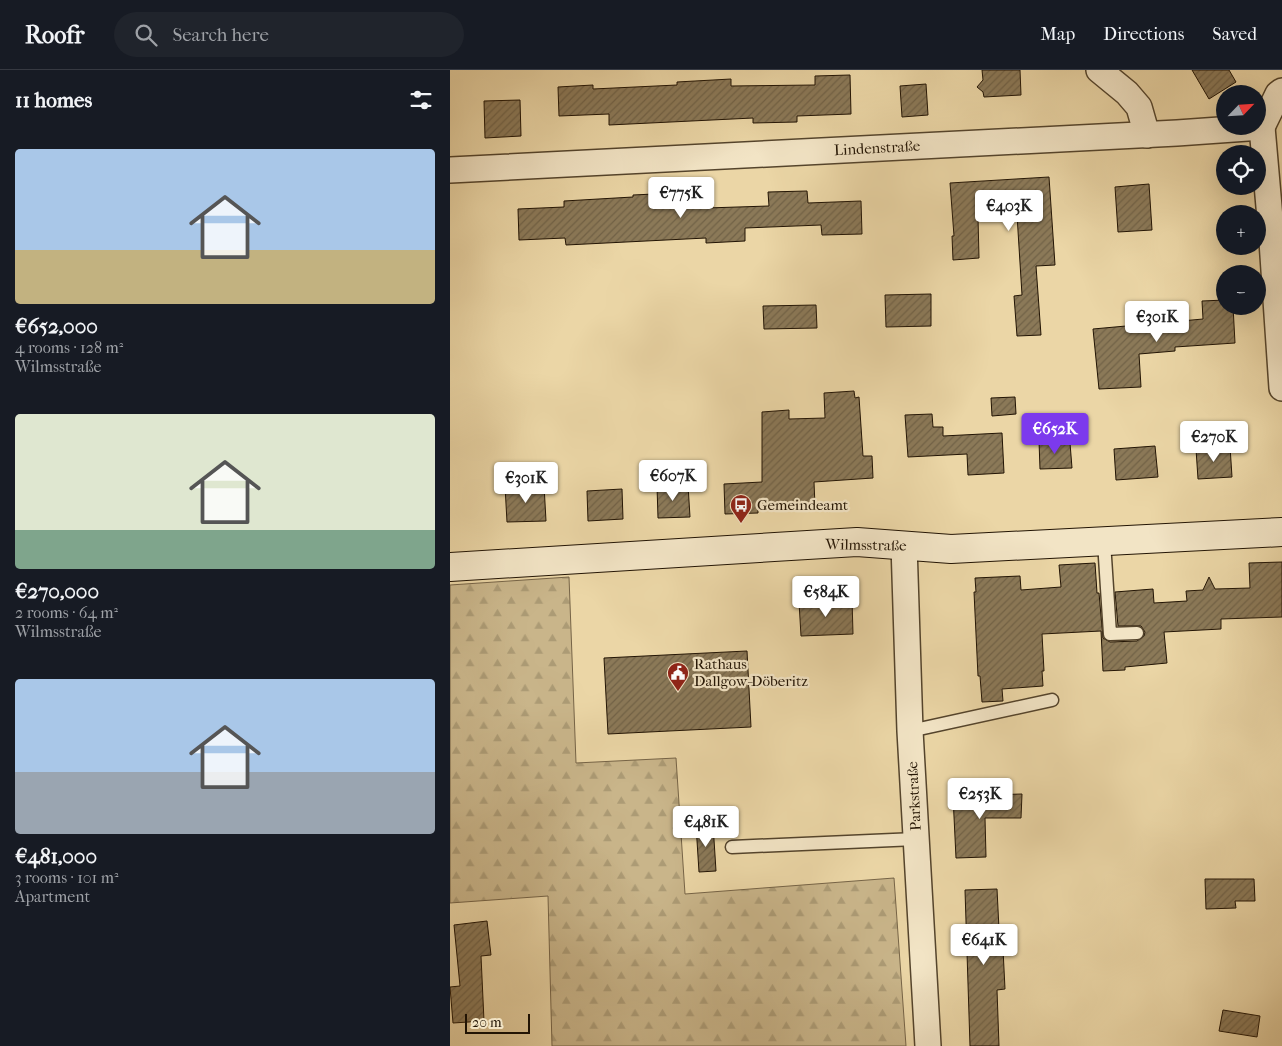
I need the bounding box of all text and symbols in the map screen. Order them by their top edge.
search box [114,12,464,57]
text: Roofr [25,21,84,49]
icon: search [132,21,160,49]
text: Search here [172,24,269,46]
text: Map [1041,24,1075,45]
text: Directions [1103,24,1184,45]
text: Saved [1212,24,1257,45]
north arrow [1216,85,1266,135]
map controls [1216,85,1266,315]
icon: filters [407,86,435,114]
text: 11 homes [15,88,92,112]
street label: Lindenstraße [833,137,921,159]
button: locate [1216,145,1266,195]
pin: €775K [646,176,716,219]
icon: home [180,182,270,272]
text: €775K [659,183,703,202]
pin: €403K [974,190,1044,232]
text: €403K [986,196,1032,215]
button: + [1216,205,1266,255]
button: − [1216,265,1266,315]
pin: €301K [1122,300,1192,343]
text: €301K [1136,307,1178,326]
text: €652,000 [15,314,98,338]
text: 4 rooms · 128 m² [15,338,123,357]
text: Wilmsstraße [15,357,101,376]
pin: €652K [1020,412,1090,455]
text: €652K [1033,419,1077,438]
pin: €270K [1179,420,1249,463]
text: €270K [1191,427,1237,446]
icon: home [180,447,270,537]
pin: €607K [638,460,708,502]
pin: €301K [491,462,561,504]
text: €607K [650,466,696,485]
text: €301K [505,468,547,487]
bus stop icon: Gemeindeamt [729,493,753,524]
place label: Gemeindeamt [757,496,849,514]
street label: Wilmsstraße [824,535,907,555]
pin: €584K [791,576,861,618]
text: €270,000 [15,579,99,603]
text: €584K [803,582,849,601]
text: 2 rooms · 64 m² [15,603,118,622]
text: Wilmsstraße [15,622,101,641]
place label: Rathaus Dallgow-Döberitz [694,655,808,690]
public building icon: Rathaus Dallgow-Döberitz [666,661,690,692]
icon: home [180,712,270,802]
street label: Parkstraße [903,760,925,831]
pin: €253K [945,778,1015,820]
text: €253K [959,784,1001,803]
pin: €481K [671,806,741,848]
text: €481K [684,812,728,831]
text: €481,000 [15,844,97,868]
text: 3 rooms · 101 m² [15,868,118,887]
text: Apartment [15,887,90,906]
pin: €641K [949,924,1019,966]
text: €641K [962,930,1006,949]
scale bar [465,1011,530,1034]
text: 20 m [472,1014,502,1031]

